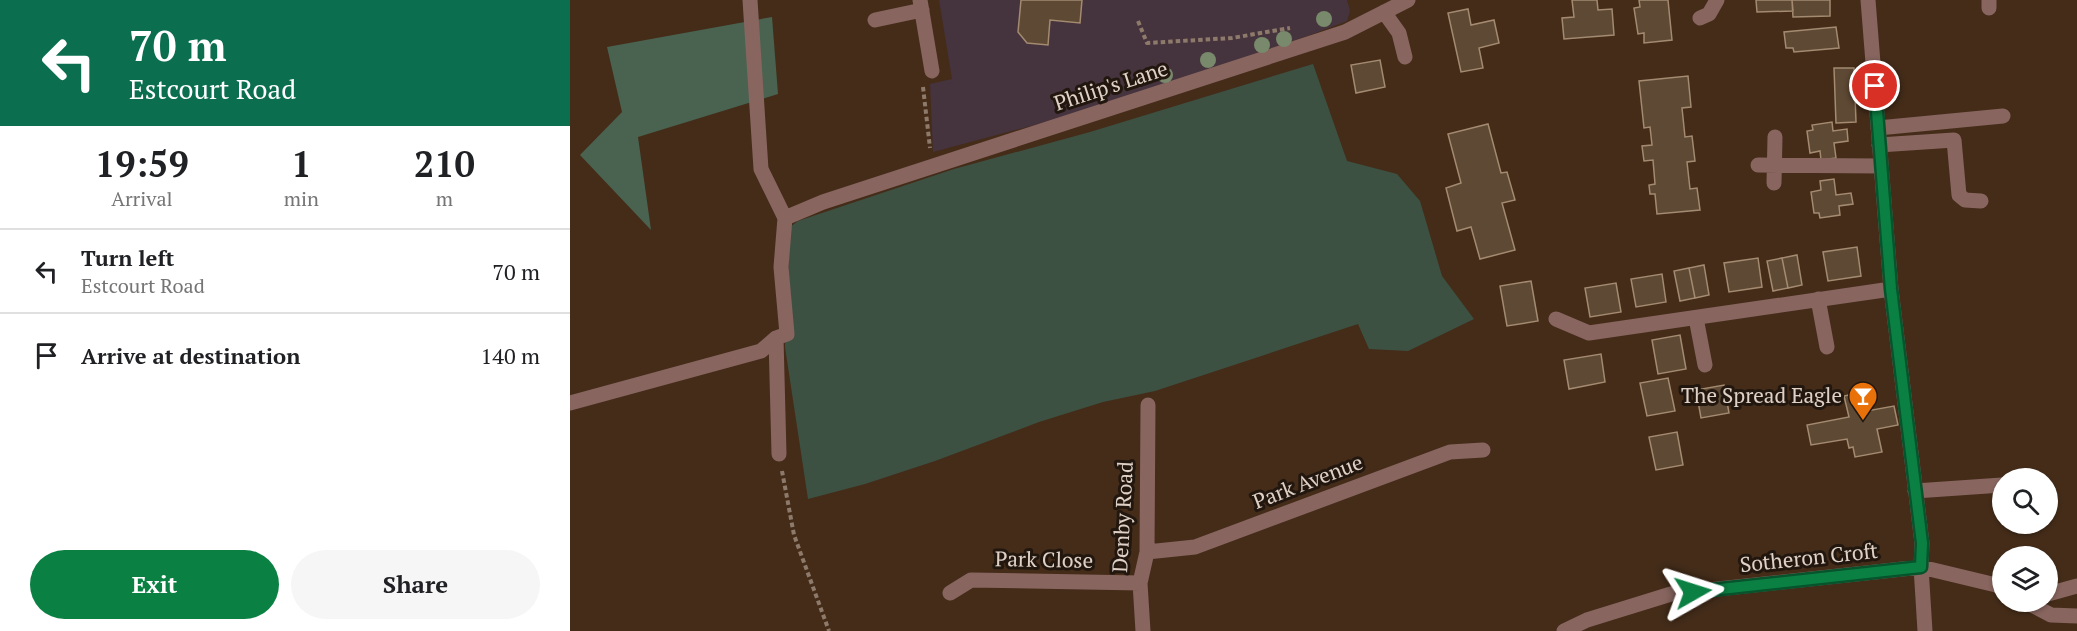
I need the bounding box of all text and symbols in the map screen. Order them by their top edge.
text: 70 m [129,17,227,73]
icon: left [30,24,108,102]
street label: Philip's Lane [1050,53,1171,117]
pin [1849,60,1900,111]
icon: arrive [1858,69,1891,102]
text: Estcourt Road [129,71,296,107]
text: 19:59 [95,140,189,187]
text: 1 [291,140,312,187]
text: 210 [414,140,475,187]
text: Arrival [111,185,173,212]
text: min [284,185,319,212]
text: m [436,185,453,212]
text: Turn left [81,243,174,272]
icon: left [30,255,63,288]
text: 70 m [492,257,540,286]
text: Estcourt Road [81,272,205,299]
icon: arrive [30,339,63,372]
text: Arrive at destination [81,341,300,370]
text: 140 m [480,341,540,370]
bar icon: The Spread Eagle [1847,380,1879,422]
place label: The Spread Eagle [1681,381,1842,409]
street label: Park Avenue [1249,447,1367,515]
street label: Denby Road [1105,460,1139,573]
map controls [1992,468,2058,612]
button: search [1992,468,2058,534]
street label: Sotheron Croft [1739,536,1879,578]
street label: Park Close [995,544,1093,574]
button: layers [1992,546,2058,612]
button: Exit [30,550,279,619]
button: Share [291,550,540,619]
position arrow [1661,560,1725,624]

